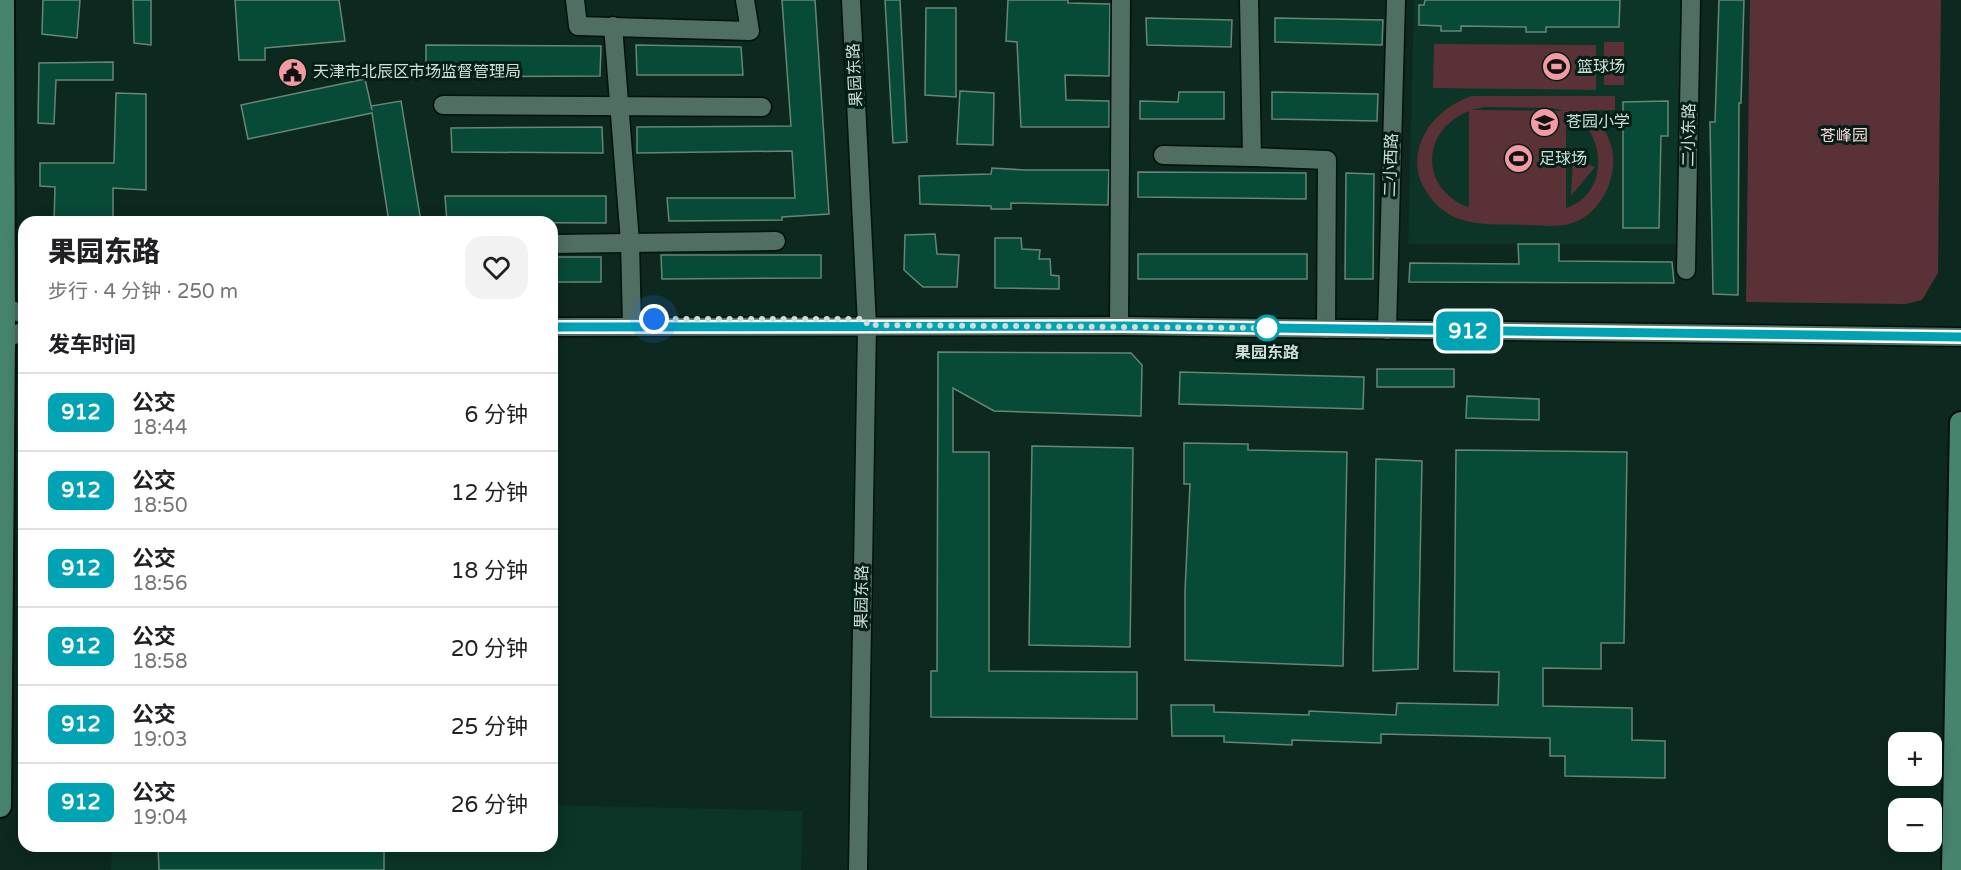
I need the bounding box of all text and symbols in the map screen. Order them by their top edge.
street label: 果园东路 [843,43,867,107]
sports icon: 篮球场 [1540,51,1572,83]
public building icon: 天津市北辰区市场监督管理局 [276,56,308,88]
place label: 篮球场 [1577,57,1625,77]
place label: 天津市北辰区市场监督管理局 [313,62,521,82]
street label: 二小东路 [1678,103,1700,167]
school or university icon: 苍园小学 [1529,106,1561,138]
place label: 苍园小学 [1566,112,1630,132]
park label: 苍峰园 [1820,126,1868,146]
street label: 二小西路 [1380,133,1402,197]
sports icon: 足球场 [1502,143,1534,175]
place label: 足球场 [1539,149,1587,169]
text: 果园东路 [48,235,160,269]
button: heart [465,236,528,299]
text: 步行 · 4 分钟 · 250 m [48,280,238,304]
your location [639,304,669,334]
line badge: 912 [1434,312,1502,350]
marker: 果园东路 [1254,315,1280,341]
text: 912 [1448,319,1488,344]
text: 发车时间 [48,332,136,358]
place label: 果园东路 [1235,343,1299,363]
text: 公交 [132,390,176,416]
text: 912 [61,400,101,425]
text: 6 分钟 [464,402,528,428]
text: 18:44 [132,416,187,440]
text: 公交 [132,468,176,494]
text: 912 [61,478,101,503]
text: 12 分钟 [451,480,528,506]
text: 18:50 [132,494,187,518]
text: 公交 [132,546,176,572]
text: 912 [61,556,101,581]
text: 18 分钟 [451,558,528,584]
street label: 果园东路 [851,565,873,629]
text: 18:56 [132,572,187,596]
text: 公交 [132,624,176,650]
text: 912 [61,634,101,659]
text: 20 分钟 [451,636,528,662]
text: 18:58 [132,650,187,674]
text: 公交 [132,702,176,728]
text: 912 [61,712,101,737]
text: 25 分钟 [451,714,528,740]
text: 19:03 [132,728,187,752]
map controls [1888,732,1942,852]
button: + [1888,732,1942,786]
text: 公交 [132,780,176,806]
text: 912 [61,790,101,815]
text: 26 分钟 [451,792,528,818]
button: − [1888,798,1942,852]
text: 19:04 [132,806,187,830]

